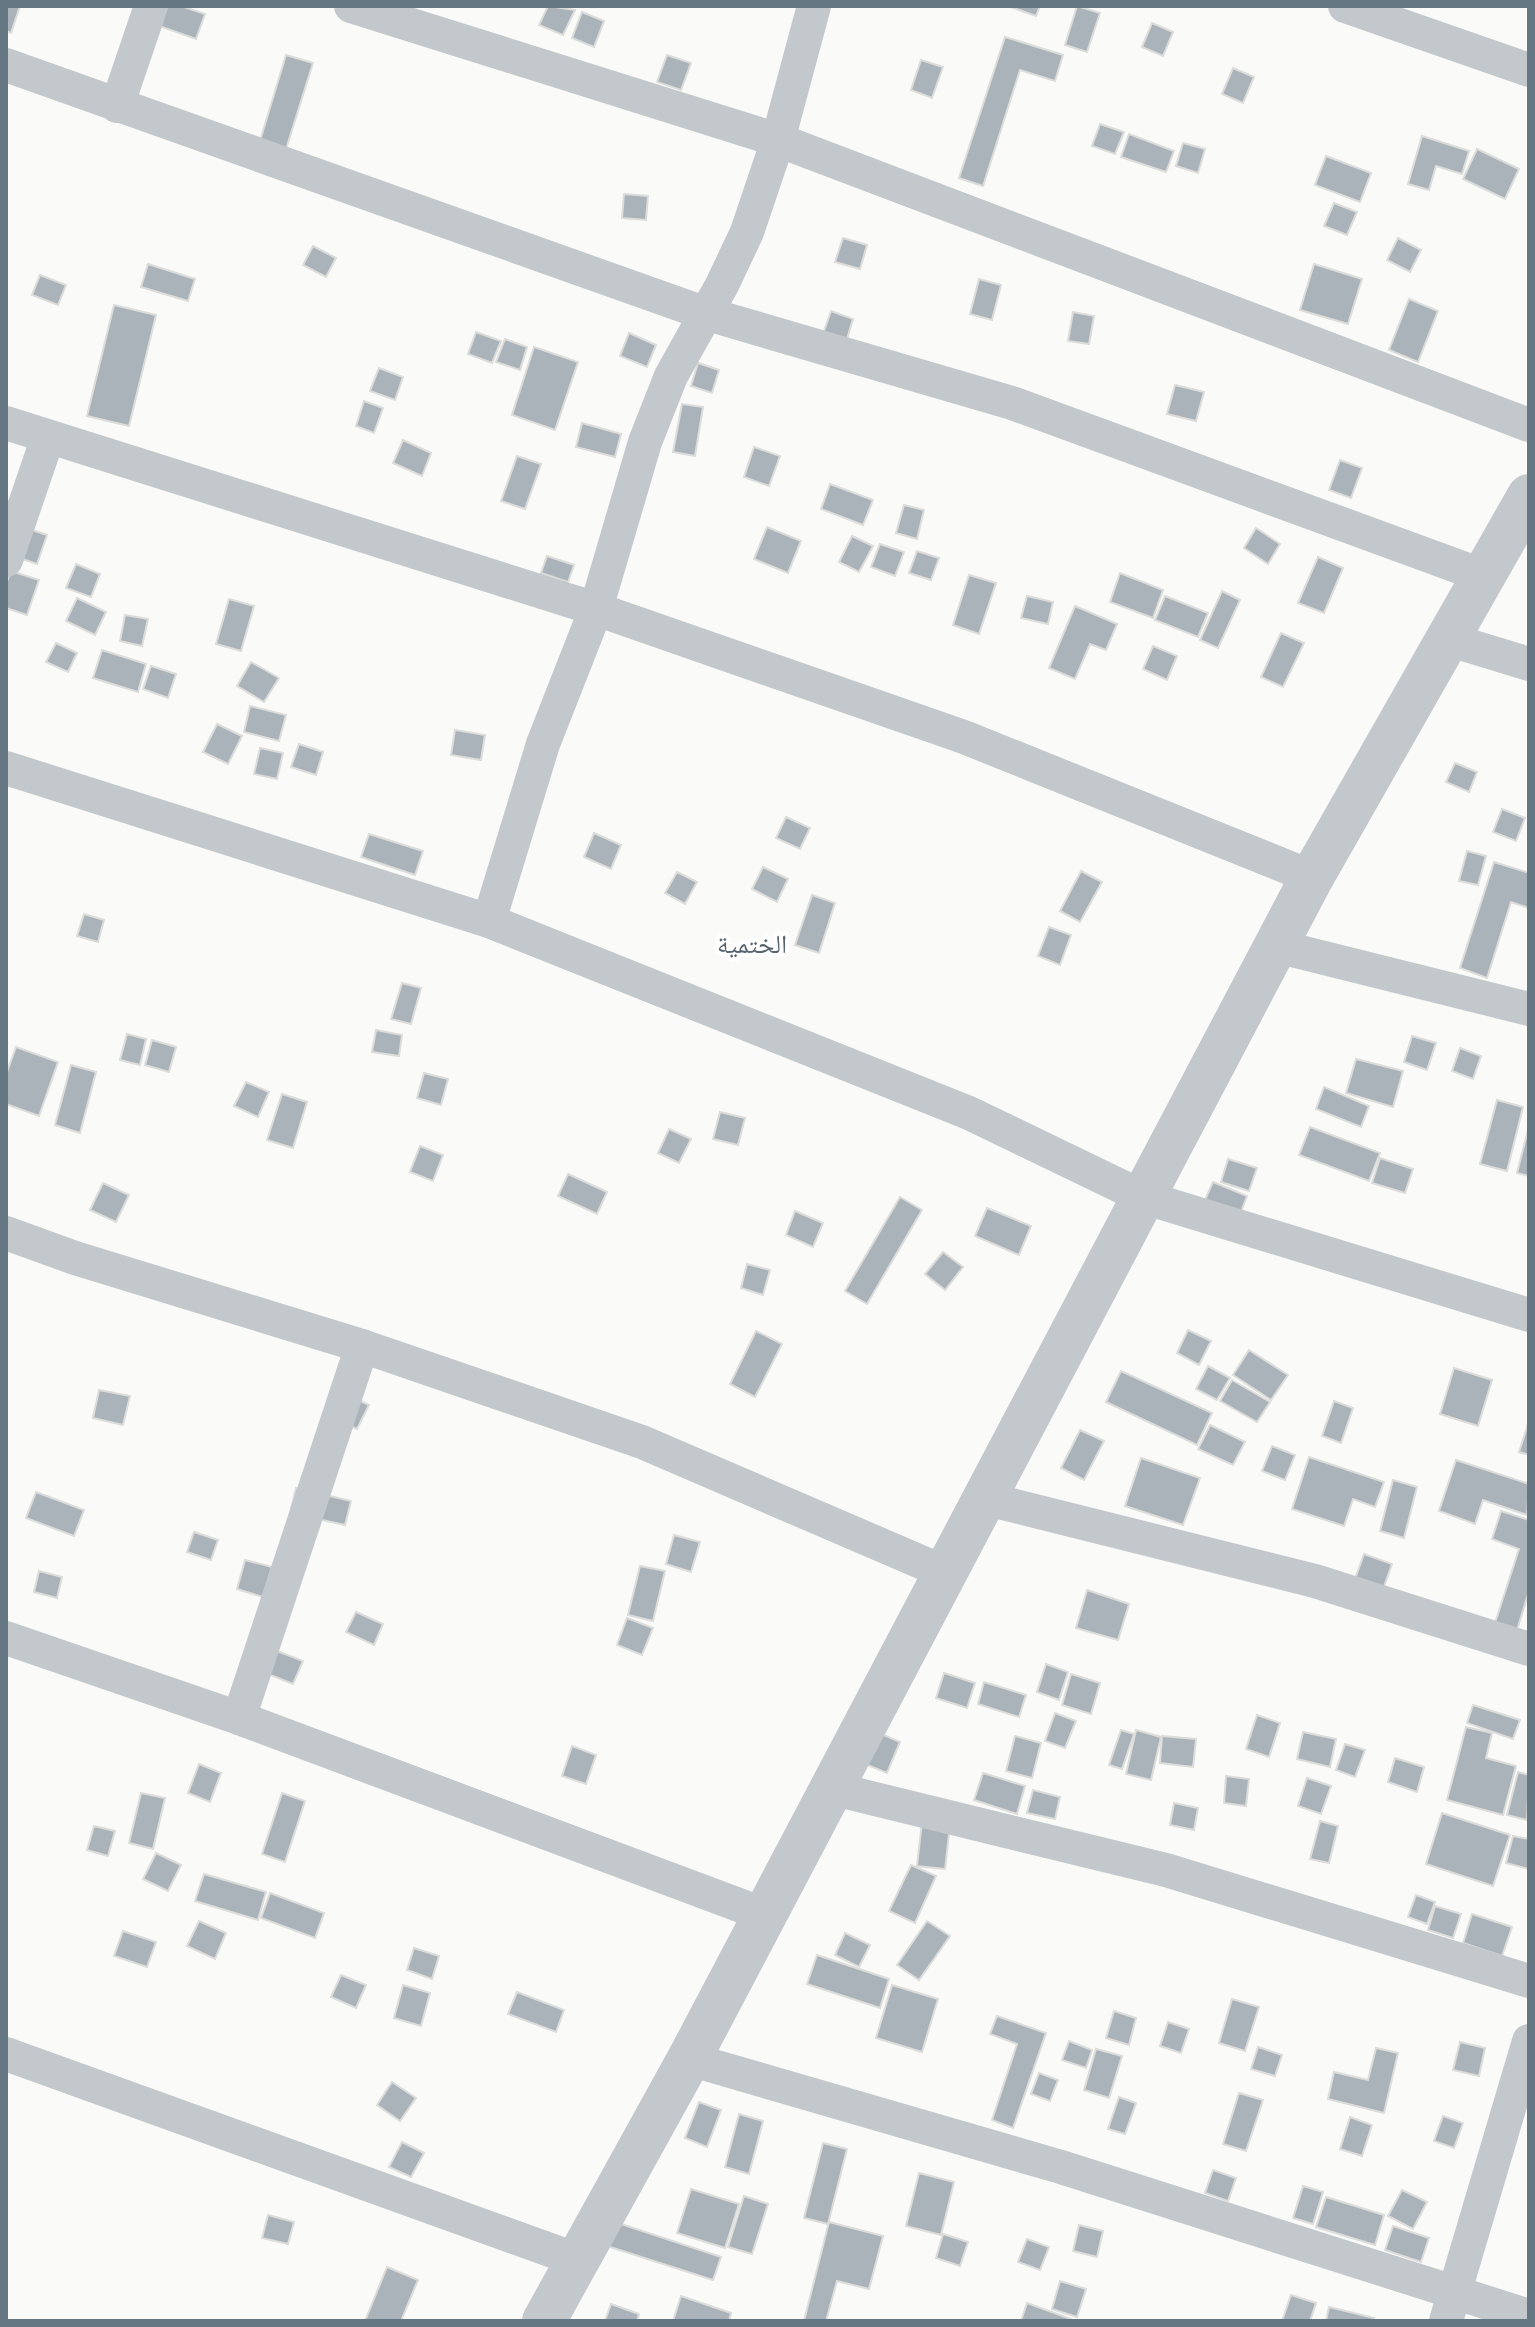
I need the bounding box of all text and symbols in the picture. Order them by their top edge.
district label: الختمية [717,927,787,959]

